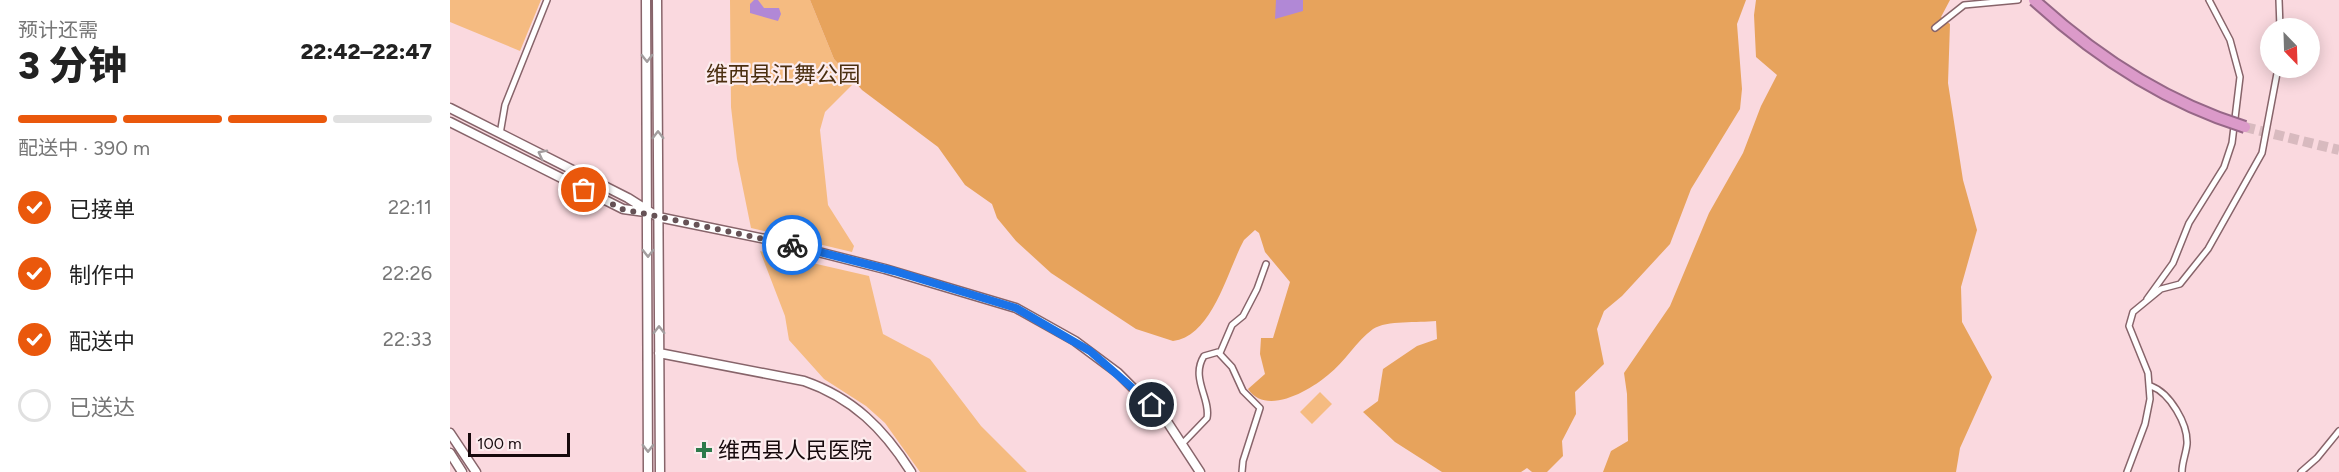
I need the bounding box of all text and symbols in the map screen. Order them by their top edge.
text: 预计还需 [18,18,98,42]
north arrow [2260,18,2320,78]
map controls [2260,18,2320,78]
text: 22:42–22:47 [300,38,432,65]
text: 3 分钟 [18,42,127,89]
one-way arrow [640,54,653,63]
park label: 维西县江舞公园 [706,61,860,88]
one-way arrow [652,130,664,139]
text: 配送中 · 390 m [18,136,150,160]
one-way arrow [537,150,548,162]
pin [558,164,609,215]
icon: bag [567,173,600,206]
icon: check [18,191,51,224]
text: 22:11 [388,195,432,219]
text: 已接单 [69,196,135,223]
courier [762,215,822,275]
icon: bike [776,229,809,262]
one-way arrow [642,249,654,258]
icon: check [18,257,51,290]
text: 22:26 [382,261,432,285]
text: 制作中 [69,262,135,289]
icon: check [18,323,51,356]
one-way arrow [653,325,665,334]
text: 22:33 [383,327,432,351]
text: 配送中 [69,328,135,355]
pin [1126,379,1177,430]
icon: home [1135,388,1168,421]
text: 已送达 [69,394,135,421]
scale bar [468,430,570,458]
text: 100 m [477,434,522,453]
place label: 维西县人民医院 [718,437,872,464]
marker: 维西县人民医院 [695,441,713,459]
one-way arrow [642,444,654,453]

